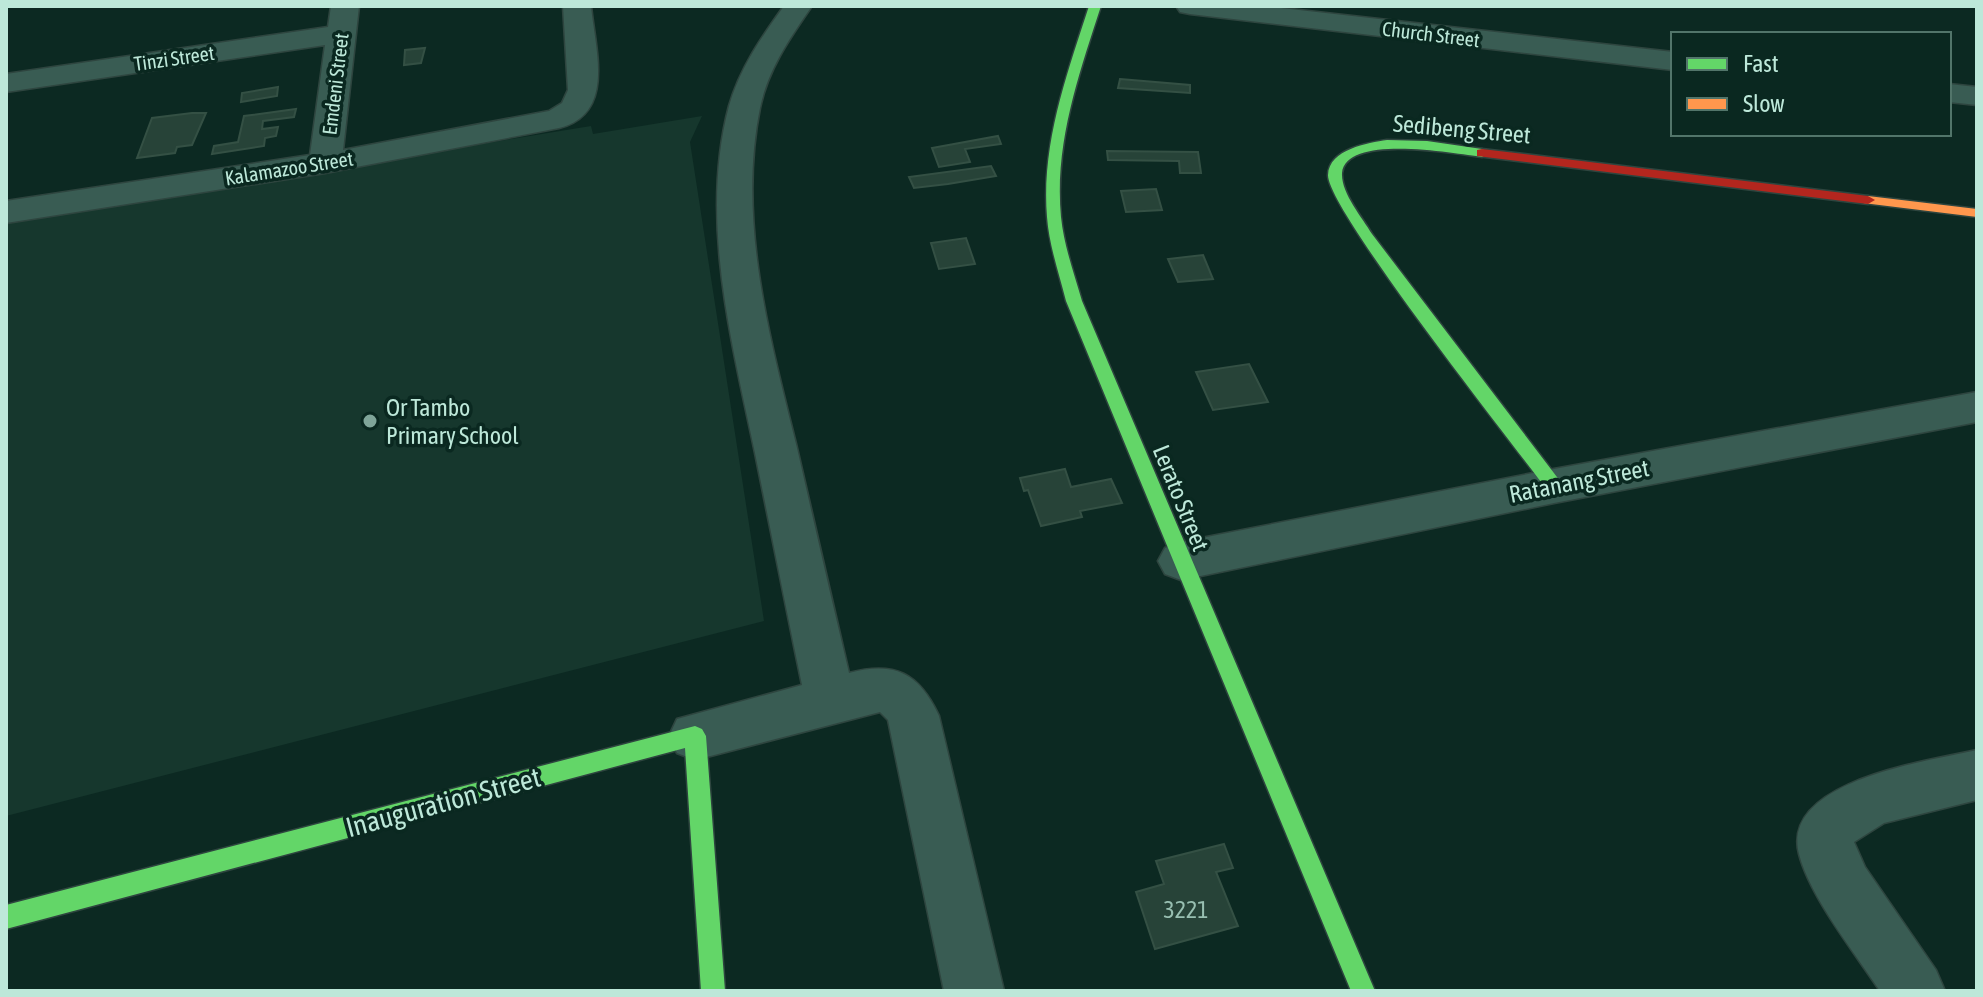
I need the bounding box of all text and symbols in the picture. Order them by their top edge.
street label: Church Street [1381,17,1481,51]
street label: Emdeni Street [317,32,353,136]
legend [1671,32,1951,136]
street label: Tinzi Street [132,41,216,75]
text: Fast [1743,50,1779,77]
text: Slow [1743,90,1785,117]
street label: Sedibeng Street [1392,110,1532,148]
street label: Kalamazoo Street [223,146,355,189]
place label: Or Tambo Primary School [386,394,519,449]
marker: Or Tambo Primary School [361,412,379,430]
street label: Lerato Street [1148,441,1214,555]
street label: Ratanang Street [1507,454,1651,508]
street label: Inauguration Street [342,761,544,843]
house number: 3221 [1163,896,1209,923]

